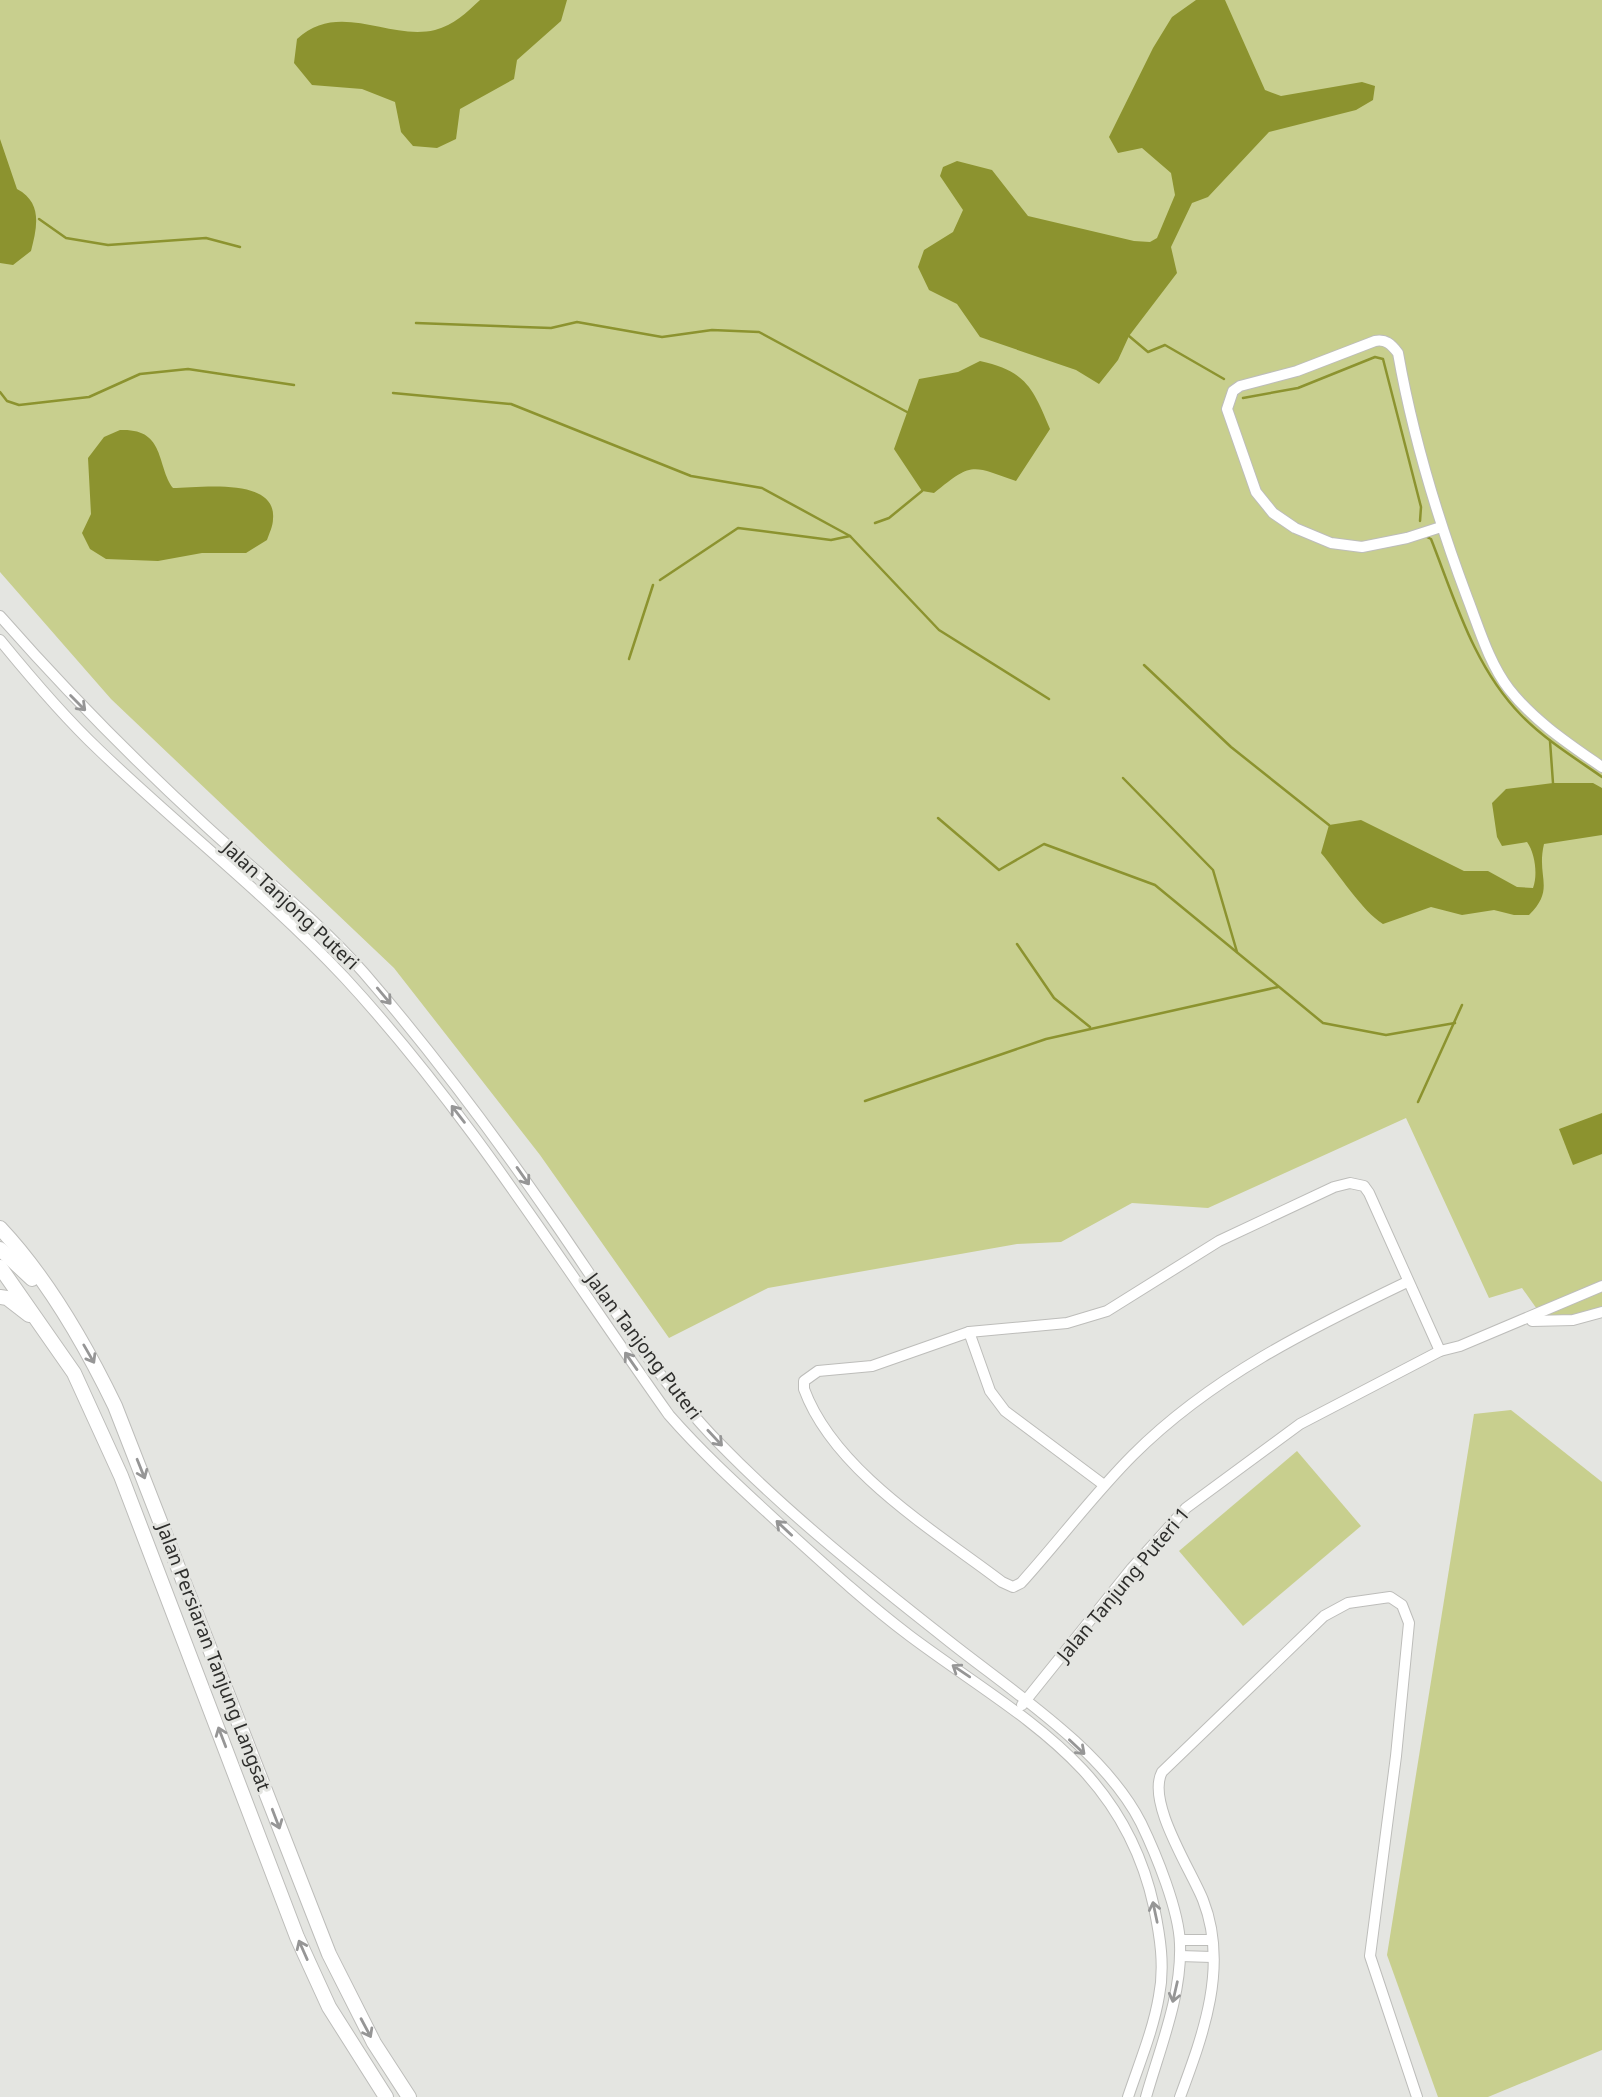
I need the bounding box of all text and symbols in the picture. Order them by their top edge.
one-way arrow [70,694,87,711]
street label: Jalan Tanjong Puteri [216,833,365,975]
one-way arrow [376,987,392,1005]
one-way arrow [451,1106,466,1124]
one-way arrow [516,1166,530,1185]
street label: Jalan Tanjong Puteri [579,1266,708,1425]
one-way arrow [82,1344,96,1364]
one-way arrow [624,1352,638,1371]
one-way arrow [707,1429,723,1447]
one-way arrow [136,1458,149,1480]
street label: Jalan Tanjung Puteri 1 [1049,1501,1195,1668]
street label: Jalan Persiaran Tanjung Langsat [150,1518,277,1795]
one-way arrow [775,1520,793,1536]
one-way arrow [951,1664,971,1678]
one-way arrow [215,1727,227,1749]
one-way arrow [1068,1738,1085,1755]
one-way arrow [271,1807,284,1829]
one-way arrow [1147,1901,1161,1924]
one-way arrow [296,1939,309,1961]
one-way arrow [1167,1980,1181,2003]
one-way arrow [359,2017,373,2038]

